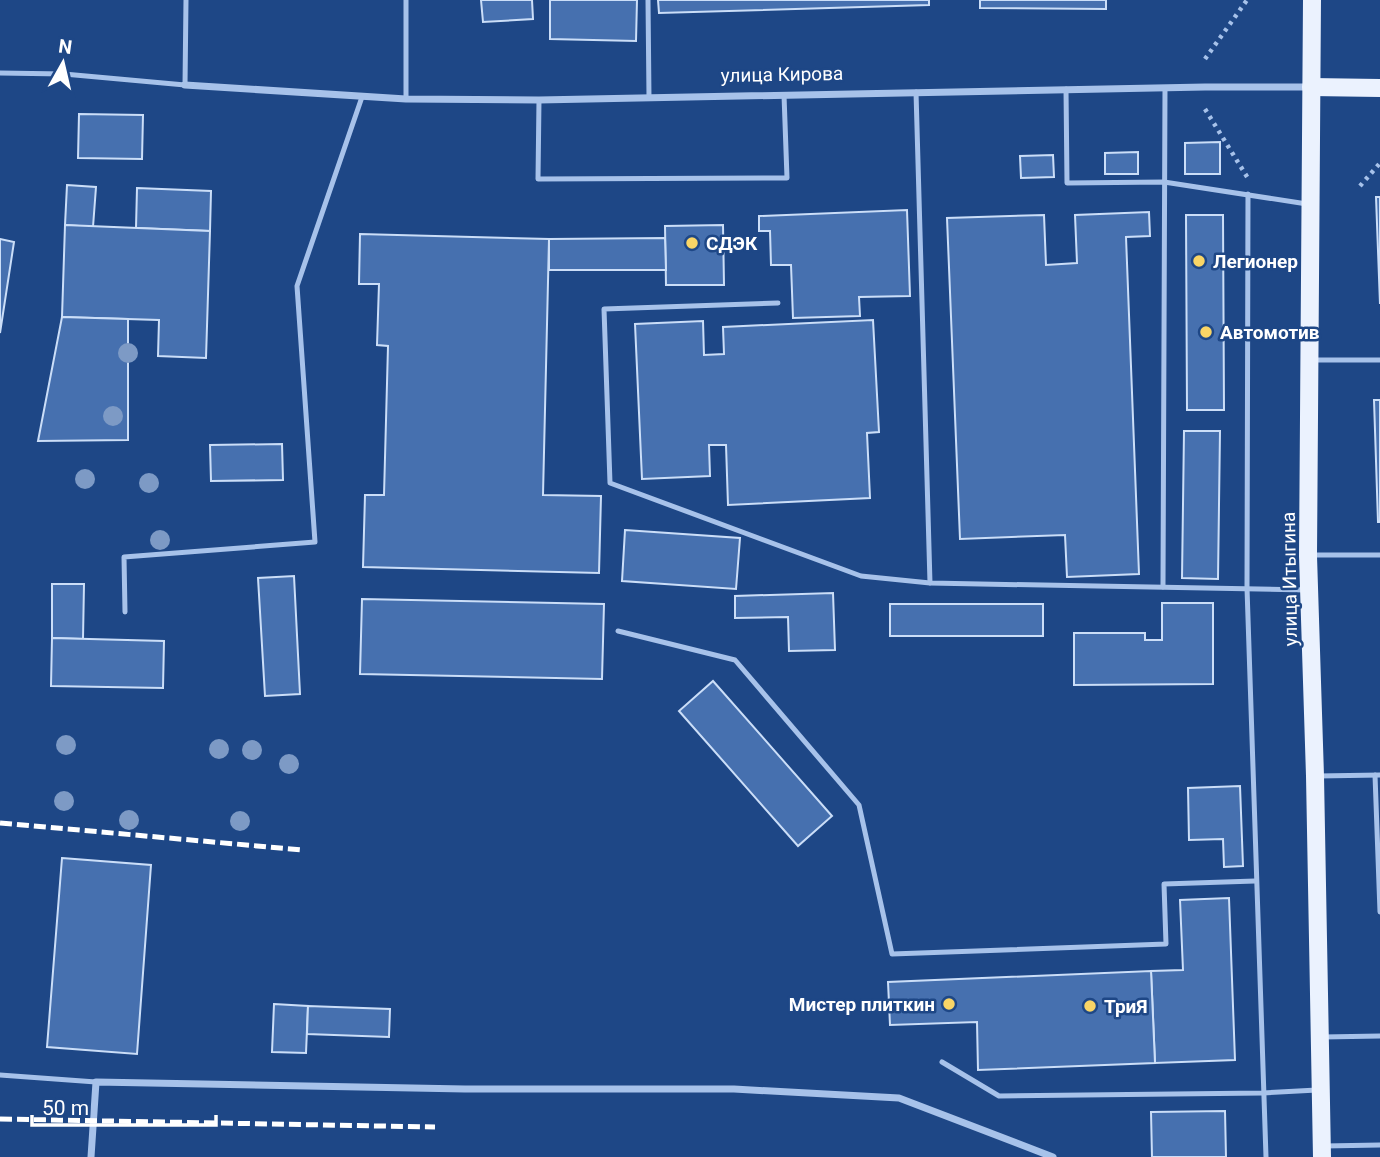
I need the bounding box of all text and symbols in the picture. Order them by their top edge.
north arrow [28,28,98,98]
text: N [57,34,74,59]
street label: улица Кирова [721,62,843,87]
place label: СДЭК [706,232,758,255]
marker: СДЭК [684,235,700,251]
place label: Легионер [1213,250,1298,273]
marker: Легионер [1191,253,1207,269]
place label: Автомотив [1220,321,1320,344]
marker: Автомотив [1198,324,1214,340]
street label: улица Итыгина [1277,512,1302,646]
place label: Мистер плиткин [789,993,935,1016]
place label: ТриЯ [1104,995,1148,1018]
marker: Мистер плиткин [941,996,957,1012]
marker: ТриЯ [1082,998,1098,1014]
scale bar [32,1084,215,1128]
text: 50 m [42,1096,89,1120]

